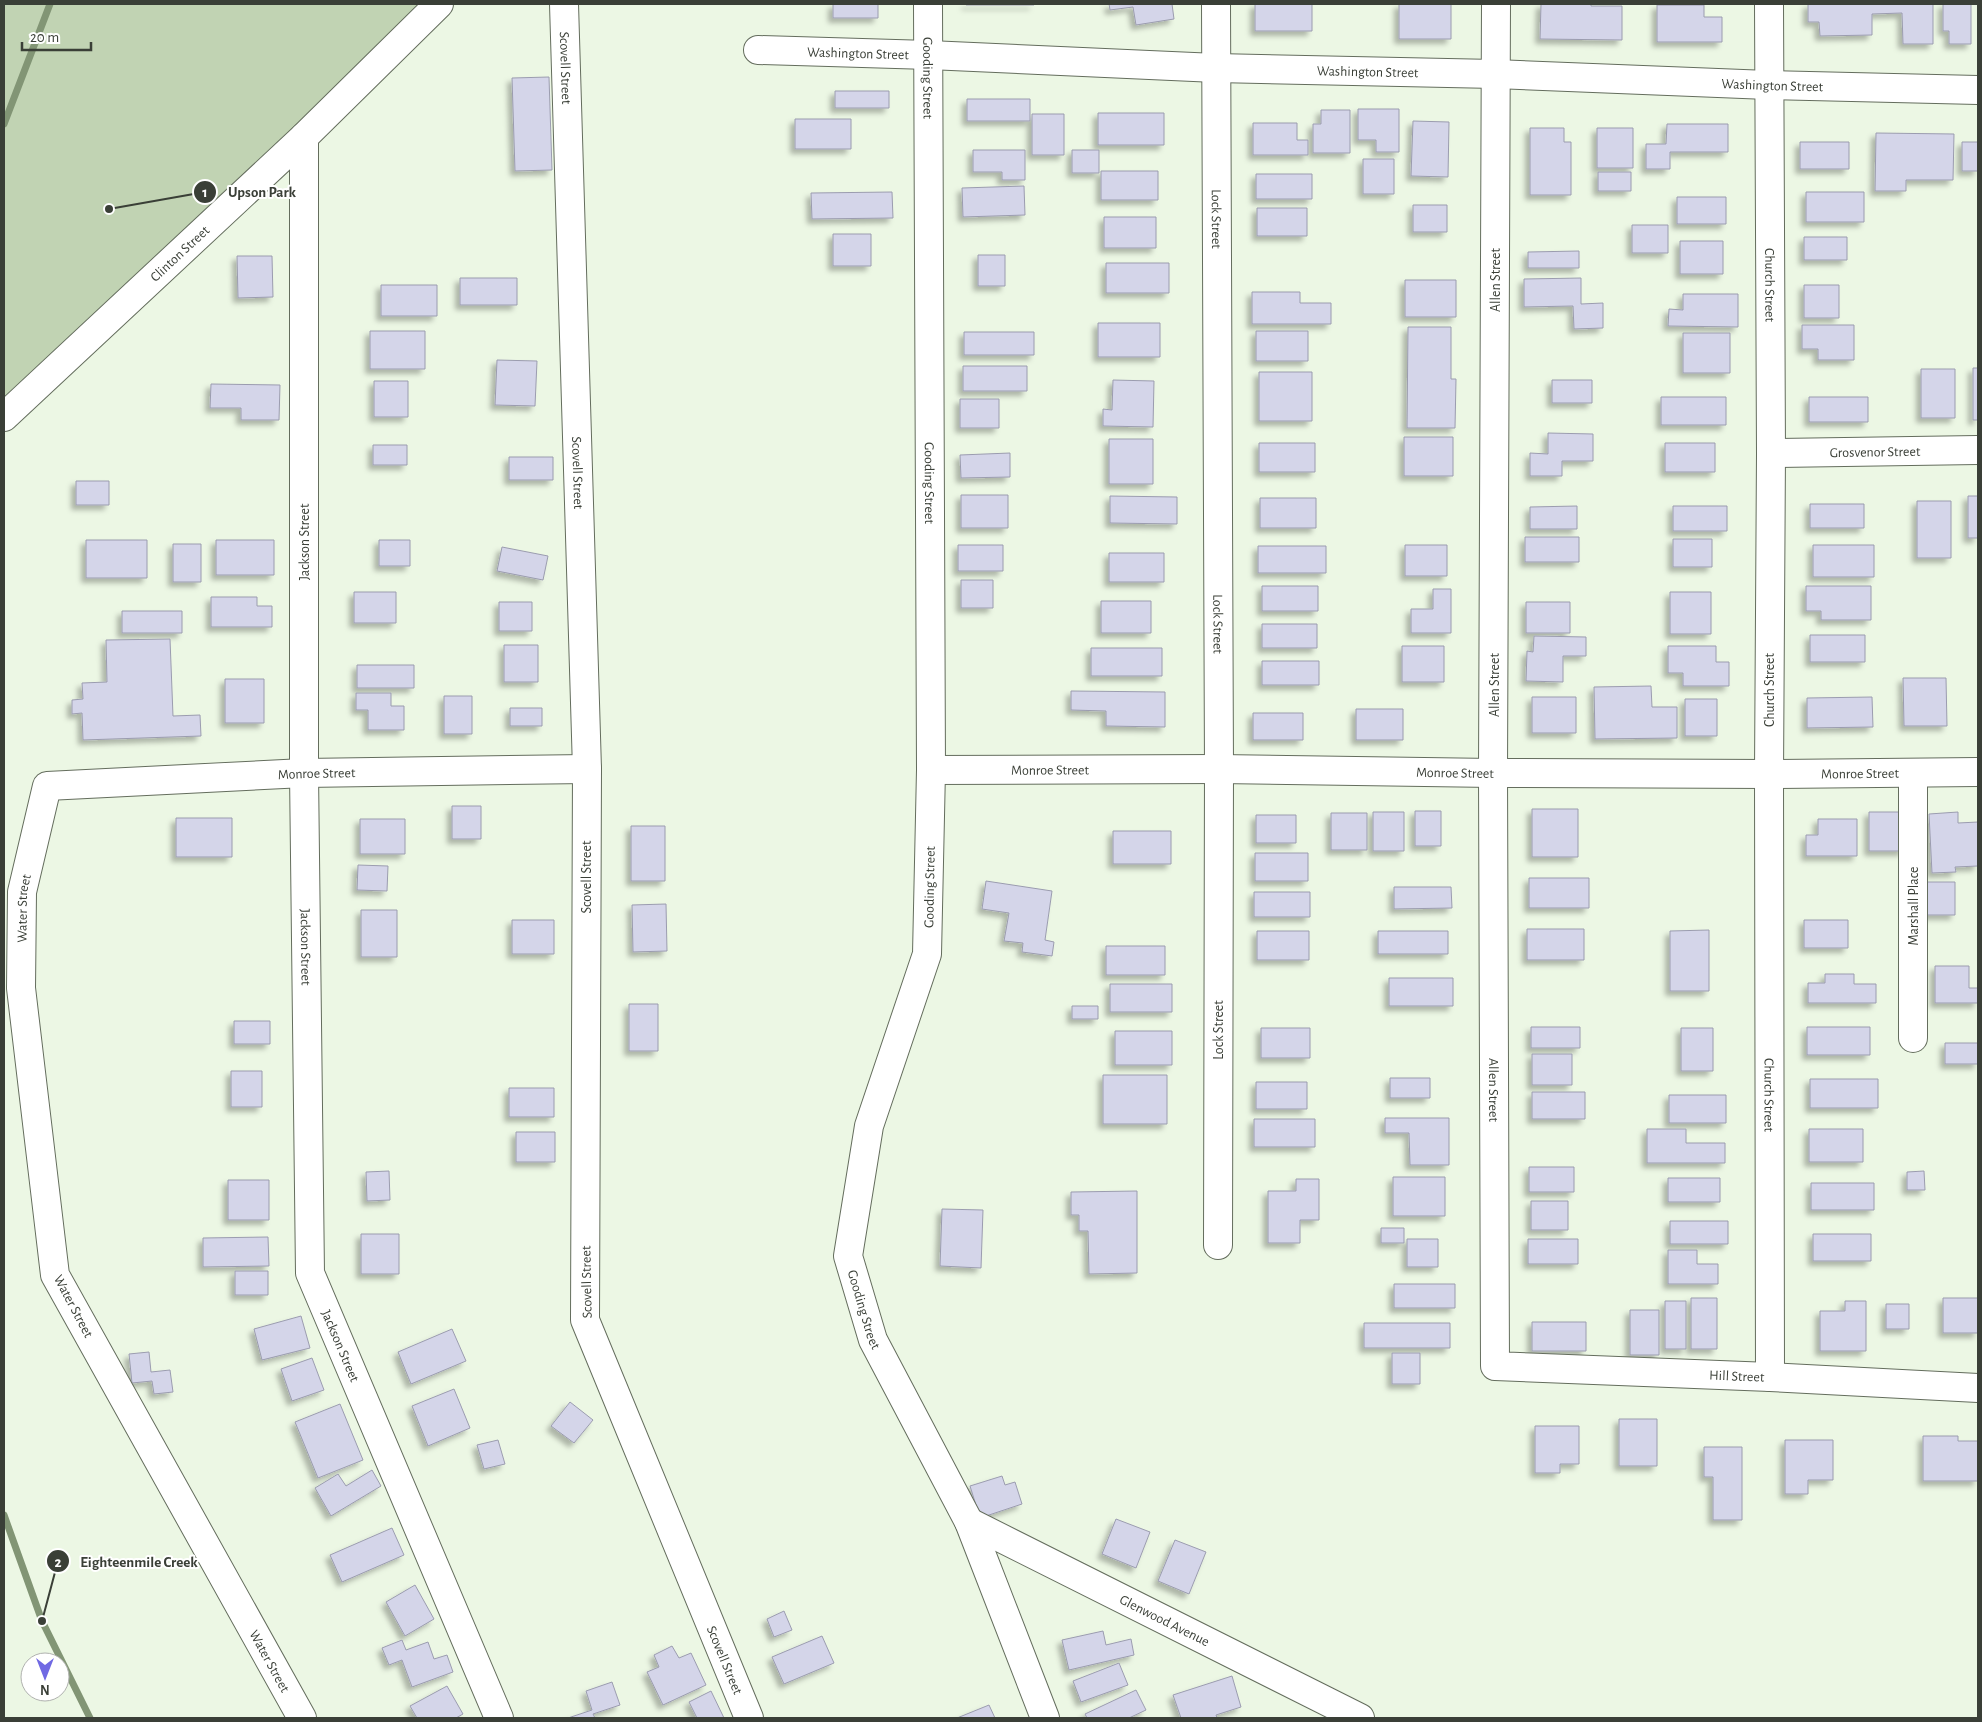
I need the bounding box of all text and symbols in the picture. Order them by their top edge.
scale bar [22,20,91,52]
text: 20 m [30,30,59,45]
street label: Scovell Street [557,31,573,105]
street label: Gooding Street [920,37,934,120]
street label: Washington Street [807,45,909,62]
street label: Washington Street [1317,64,1419,80]
street label: Washington Street [1721,77,1824,94]
callout: Upson Park [193,177,306,207]
text: 1 [202,185,208,200]
text: Upson Park [228,185,297,200]
street label: Lock Street [1209,189,1223,249]
street label: Clinton Street [148,223,213,285]
street label: Allen Street [1489,247,1503,312]
street label: Church Street [1762,248,1776,323]
street label: Scovell Street [569,436,585,510]
street label: Gooding Street [922,442,936,525]
street label: Grosvenor Street [1830,445,1921,460]
street label: Jackson Street [298,503,312,580]
street label: Lock Street [1210,594,1225,654]
street label: Allen Street [1488,652,1502,717]
street label: Church Street [1763,652,1777,727]
street label: Monroe Street [1011,763,1089,778]
street label: Monroe Street [277,766,356,782]
street label: Monroe Street [1416,766,1494,781]
street label: Monroe Street [1821,767,1899,782]
street label: Scovell Street [580,840,594,913]
street label: Gooding Street [922,845,938,928]
street label: Marshall Place [1907,867,1921,945]
street label: Water Street [15,872,34,943]
street label: Jackson Street [298,909,313,986]
street label: Lock Street [1212,1000,1226,1060]
street label: Allen Street [1486,1058,1500,1123]
street label: Church Street [1761,1058,1776,1133]
street label: Scovell Street [579,1245,595,1318]
street label: Gooding Street [845,1268,883,1352]
street label: Water Street [51,1273,96,1341]
street label: Jackson Street [318,1308,362,1385]
street label: Hill Street [1709,1369,1765,1385]
callout: Eighteenmile Creek [45,1546,208,1576]
text: 2 [54,1555,62,1570]
text: Eighteenmile Creek [80,1555,198,1570]
street label: Glenwood Avenue [1117,1593,1212,1649]
street label: Scovell Street [704,1624,745,1697]
street label: Water Street [246,1628,292,1695]
north arrow [20,1652,70,1702]
text: N [40,1682,50,1696]

